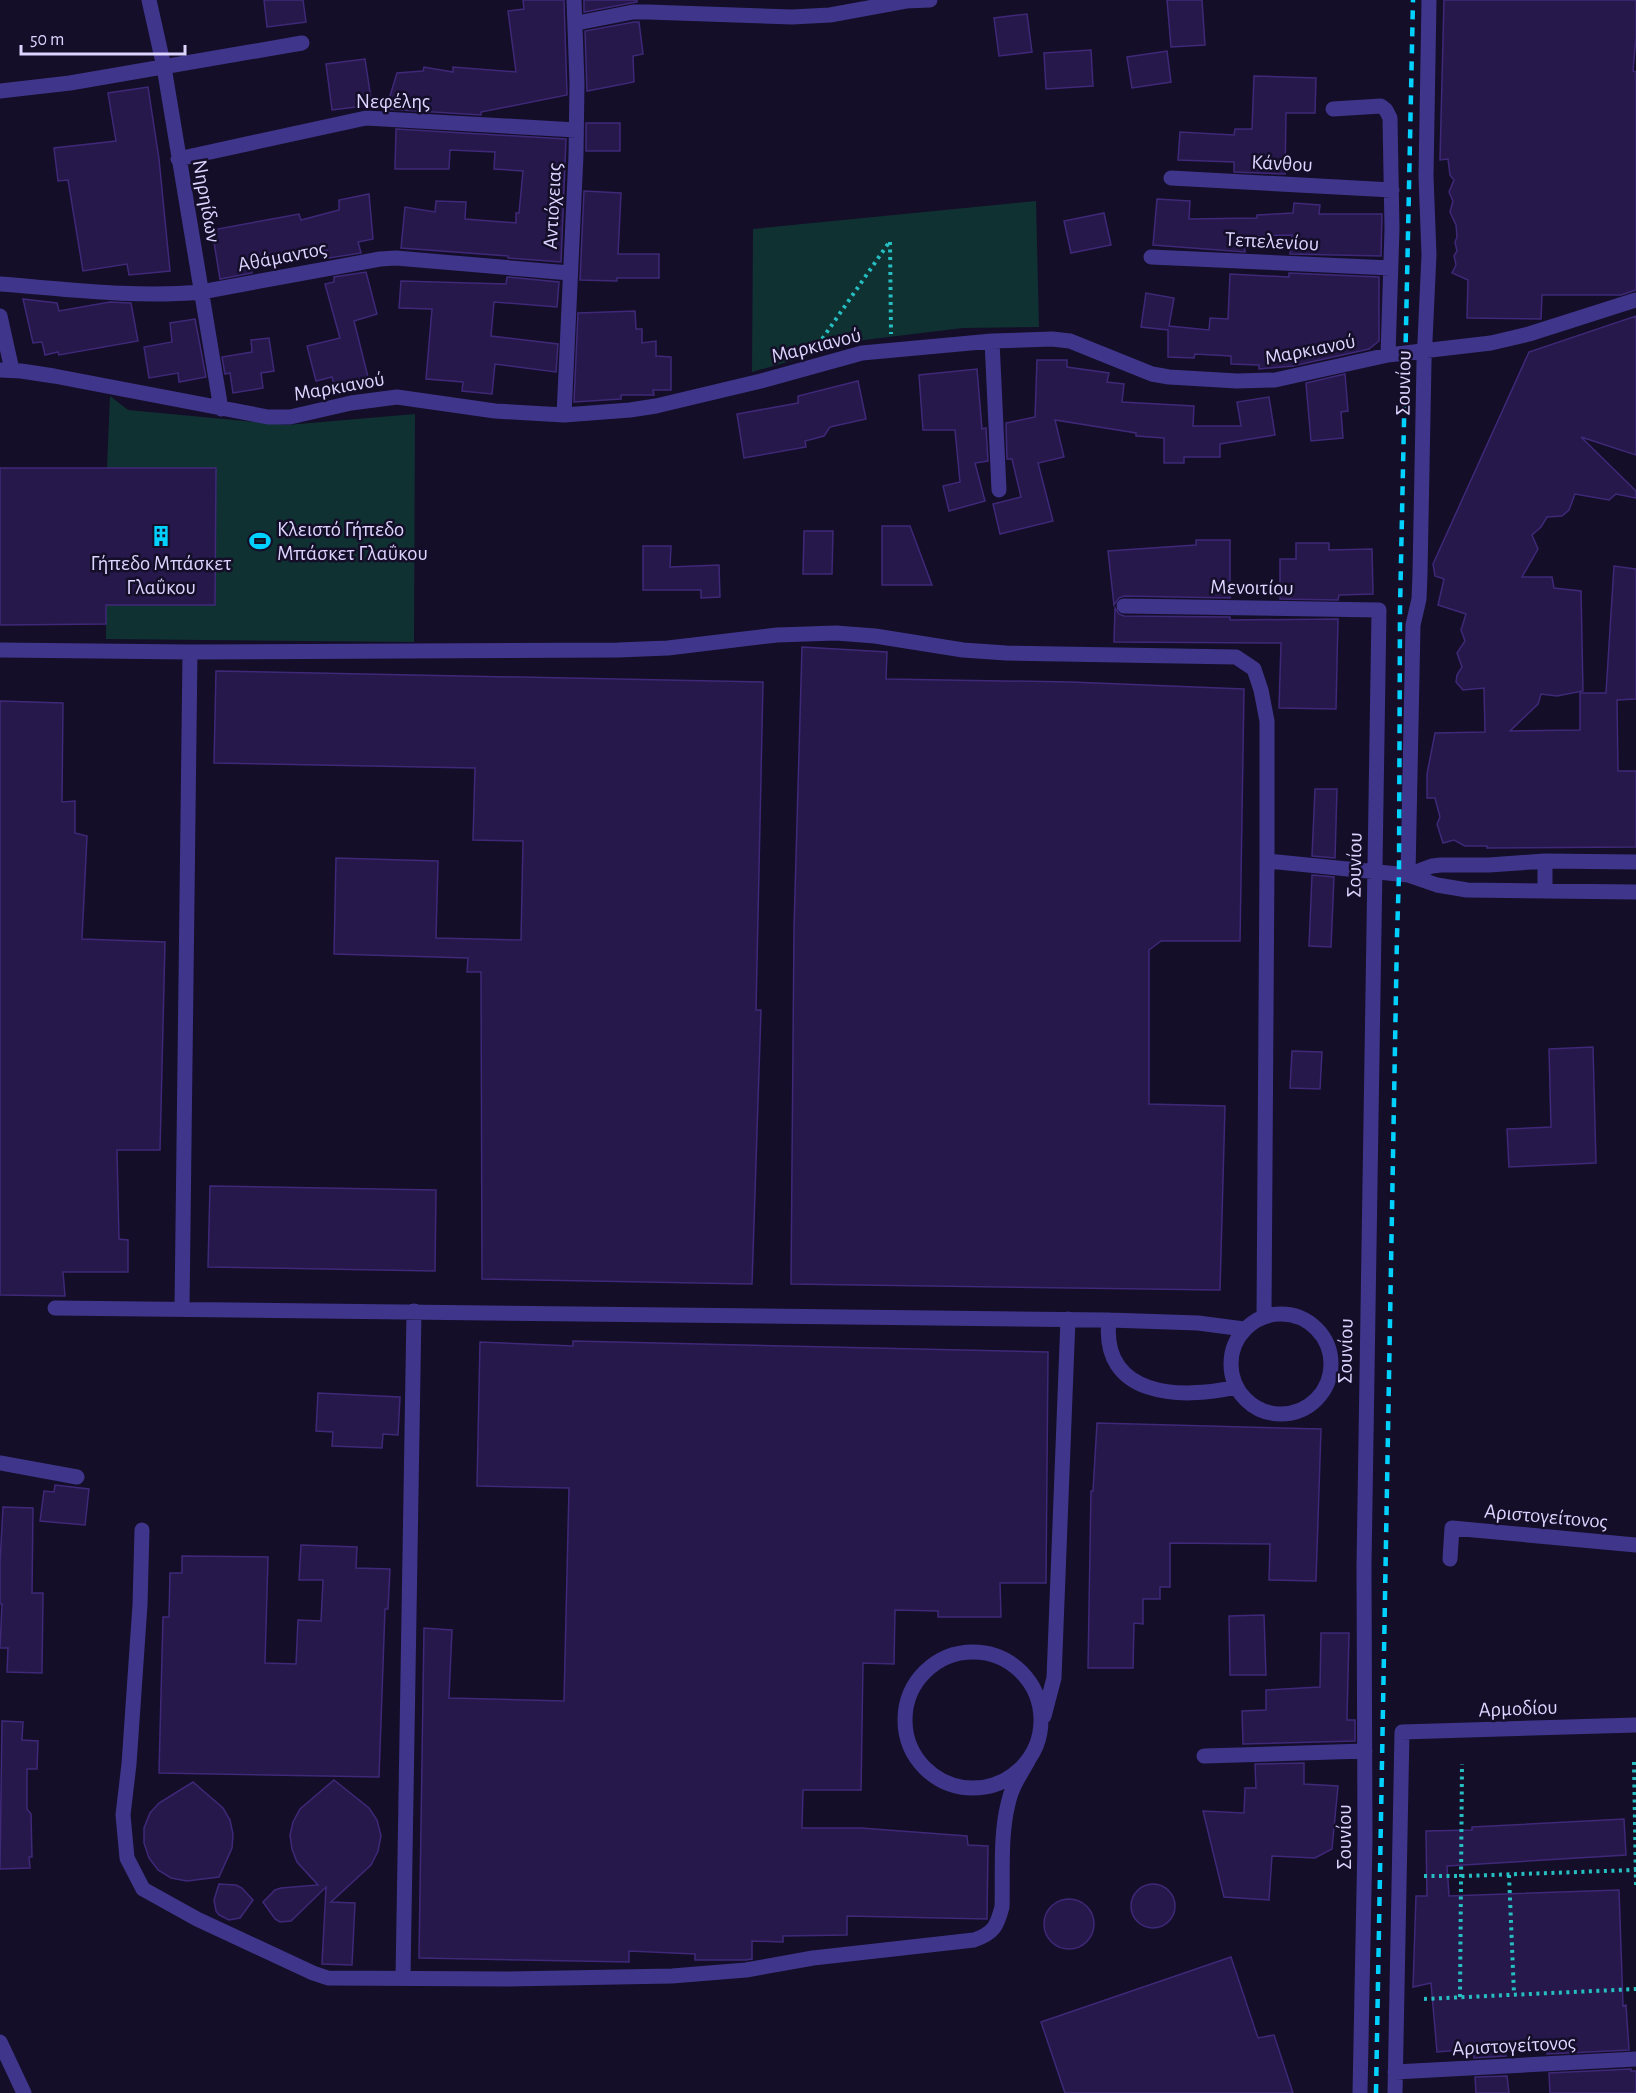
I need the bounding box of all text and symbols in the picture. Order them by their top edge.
scale bar [21,18,184,56]
text: 50 m [30,31,64,49]
street label: Νεφέλης [356,91,430,112]
street label: Κάνθου [1251,151,1313,176]
street label: Νηρηίδων [189,158,224,244]
street label: Αντιόχειας [540,162,565,250]
street label: Τεπελενίου [1224,229,1320,254]
street label: Αθάμαντος [236,238,328,275]
street label: Μαρκιανού [769,324,863,367]
street label: Μαρκιανού [1263,330,1357,369]
street label: Σουνίου [1392,350,1415,416]
street label: Μαρκιανού [292,368,386,405]
place label: Κλειστό Γήπεδο Μπάσκετ Γλαΰκου [277,519,428,564]
building icon: Γήπεδο Μπάσκετ Γλαΰκου [149,524,173,548]
sports icon: Κλειστό Γήπεδο Μπάσκετ Γλαΰκου [248,529,272,553]
place label: Γήπεδο Μπάσκετ Γλαΰκου [91,553,231,598]
street label: Μενοιτίου [1210,576,1294,599]
street label: Σουνίου [1343,832,1366,898]
street label: Σουνίου [1334,1318,1357,1384]
street label: Αριστογείτονος [1483,1501,1609,1532]
street label: Αρμοδίου [1478,1697,1558,1720]
street label: Σουνίου [1334,1804,1355,1870]
street label: Αριστογείτονος [1452,2032,1576,2059]

